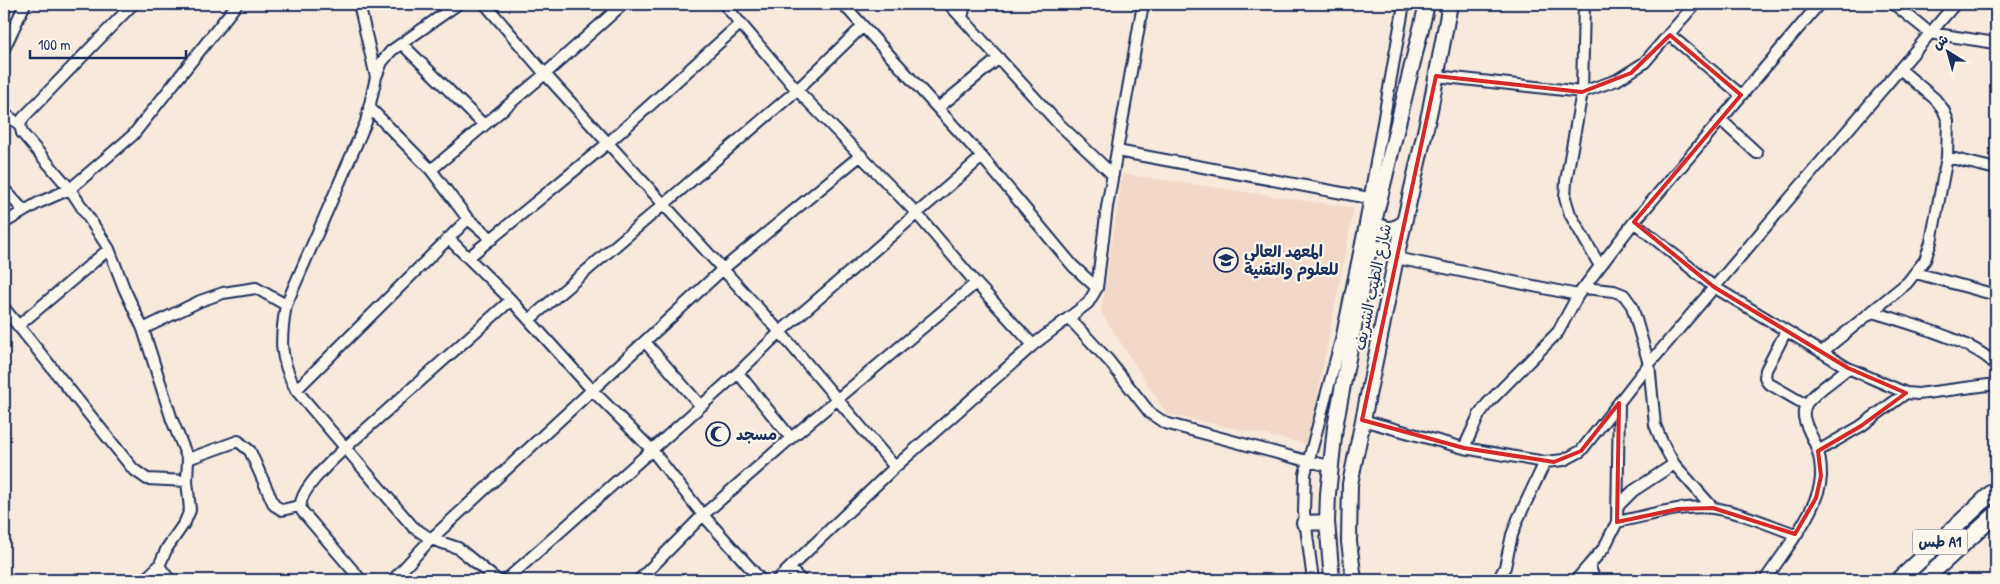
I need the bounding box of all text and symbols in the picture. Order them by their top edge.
scale bar [30,28,186,60]
north arrow [1922,28,1972,78]
text: ش [1928,29,1952,53]
text: 100 m [38,34,71,55]
street label: شارع الطيب الشريف [1348,222,1397,353]
place label: المعهد العالي للعلوم والتقنية [1244,240,1339,282]
school or university icon: المعهد العالي للعلوم والتقنية [1213,247,1239,273]
mosque icon: مسجد [705,421,731,447]
place label: مسجد [736,423,777,445]
road number: طس A1 [1912,530,1968,554]

